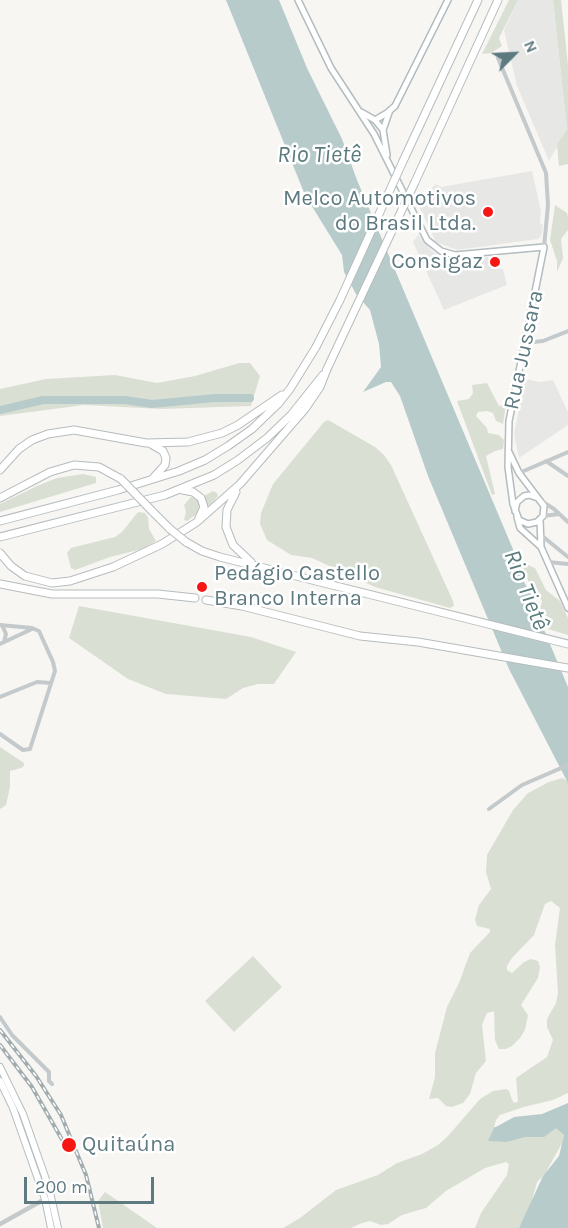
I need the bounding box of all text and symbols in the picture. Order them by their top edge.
north arrow [484,24,544,84]
text: N [520,37,542,56]
water label: Rio Tietê [277,141,361,169]
place label: Melco Automotivos do Brasil Ltda. [283,186,476,237]
marker: Melco Automotivos do Brasil Ltda. [481,205,495,219]
place label: Consigaz [391,249,483,275]
marker: Consigaz [488,255,502,269]
street label: Rua Jussara [498,288,550,412]
water label: Rio Tietê [497,546,555,634]
place label: Pedágio Castello Branco Interna [214,561,380,612]
marker: Pedágio Castello Branco Interna [195,580,209,594]
place label: Quitaúna [82,1132,175,1158]
marker: Quitaúna [60,1136,78,1154]
scale bar [27,1165,158,1203]
text: 200 m [35,1176,88,1198]

